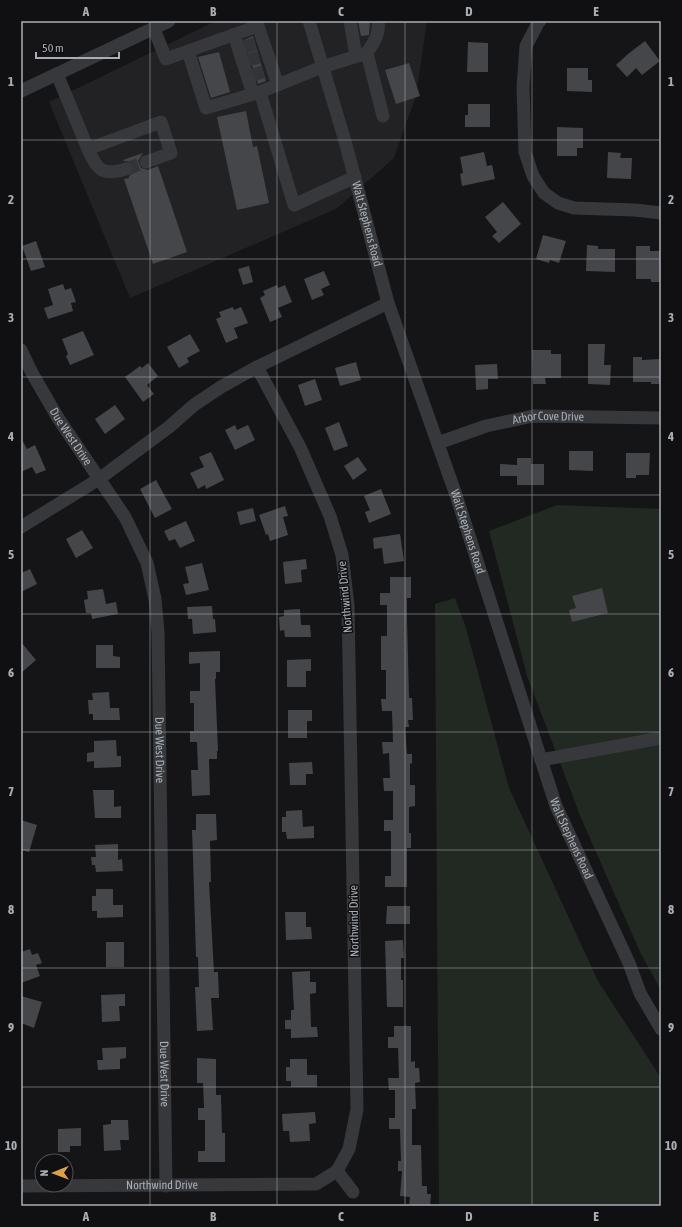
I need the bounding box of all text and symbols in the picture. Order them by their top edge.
text: A [82,4,90,19]
text: B [210,4,217,19]
text: C [338,4,344,19]
text: D [465,4,473,19]
text: E [593,4,599,19]
scale bar [36,34,119,60]
text: 50 m [42,41,64,55]
text: 1 [8,74,14,89]
text: 1 [668,74,674,89]
street label: Walt Stephens Road [349,180,385,268]
text: 2 [8,192,14,207]
text: 2 [668,192,674,207]
text: 3 [8,310,14,325]
text: 3 [668,310,674,325]
street label: Due West Drive [47,405,95,468]
street label: Arbor Cove Drive [511,409,584,427]
text: 4 [7,429,14,444]
text: 4 [667,429,674,444]
street label: Walt Stephens Road [448,488,488,575]
text: 5 [8,547,14,562]
text: 5 [668,547,674,562]
street label: Northwind Drive [335,561,355,633]
text: 6 [8,665,14,680]
text: 6 [668,665,674,680]
street label: Due West Drive [152,717,167,783]
text: 7 [8,784,14,799]
text: 7 [668,784,674,799]
street label: Walt Stephens Road [547,796,596,881]
street label: Northwind Drive [346,885,362,957]
text: 8 [8,902,14,917]
text: 8 [668,902,674,917]
text: 9 [8,1020,14,1035]
text: 9 [668,1020,674,1035]
street label: Due West Drive [157,1041,172,1107]
text: 10 [5,1138,17,1153]
text: 10 [665,1138,677,1153]
north arrow [34,1153,74,1193]
text: N [38,1170,50,1177]
street label: Northwind Drive [126,1178,198,1192]
text: A [82,1209,90,1224]
text: B [210,1209,217,1224]
text: C [338,1209,344,1224]
text: D [465,1209,473,1224]
text: E [593,1209,599,1224]

